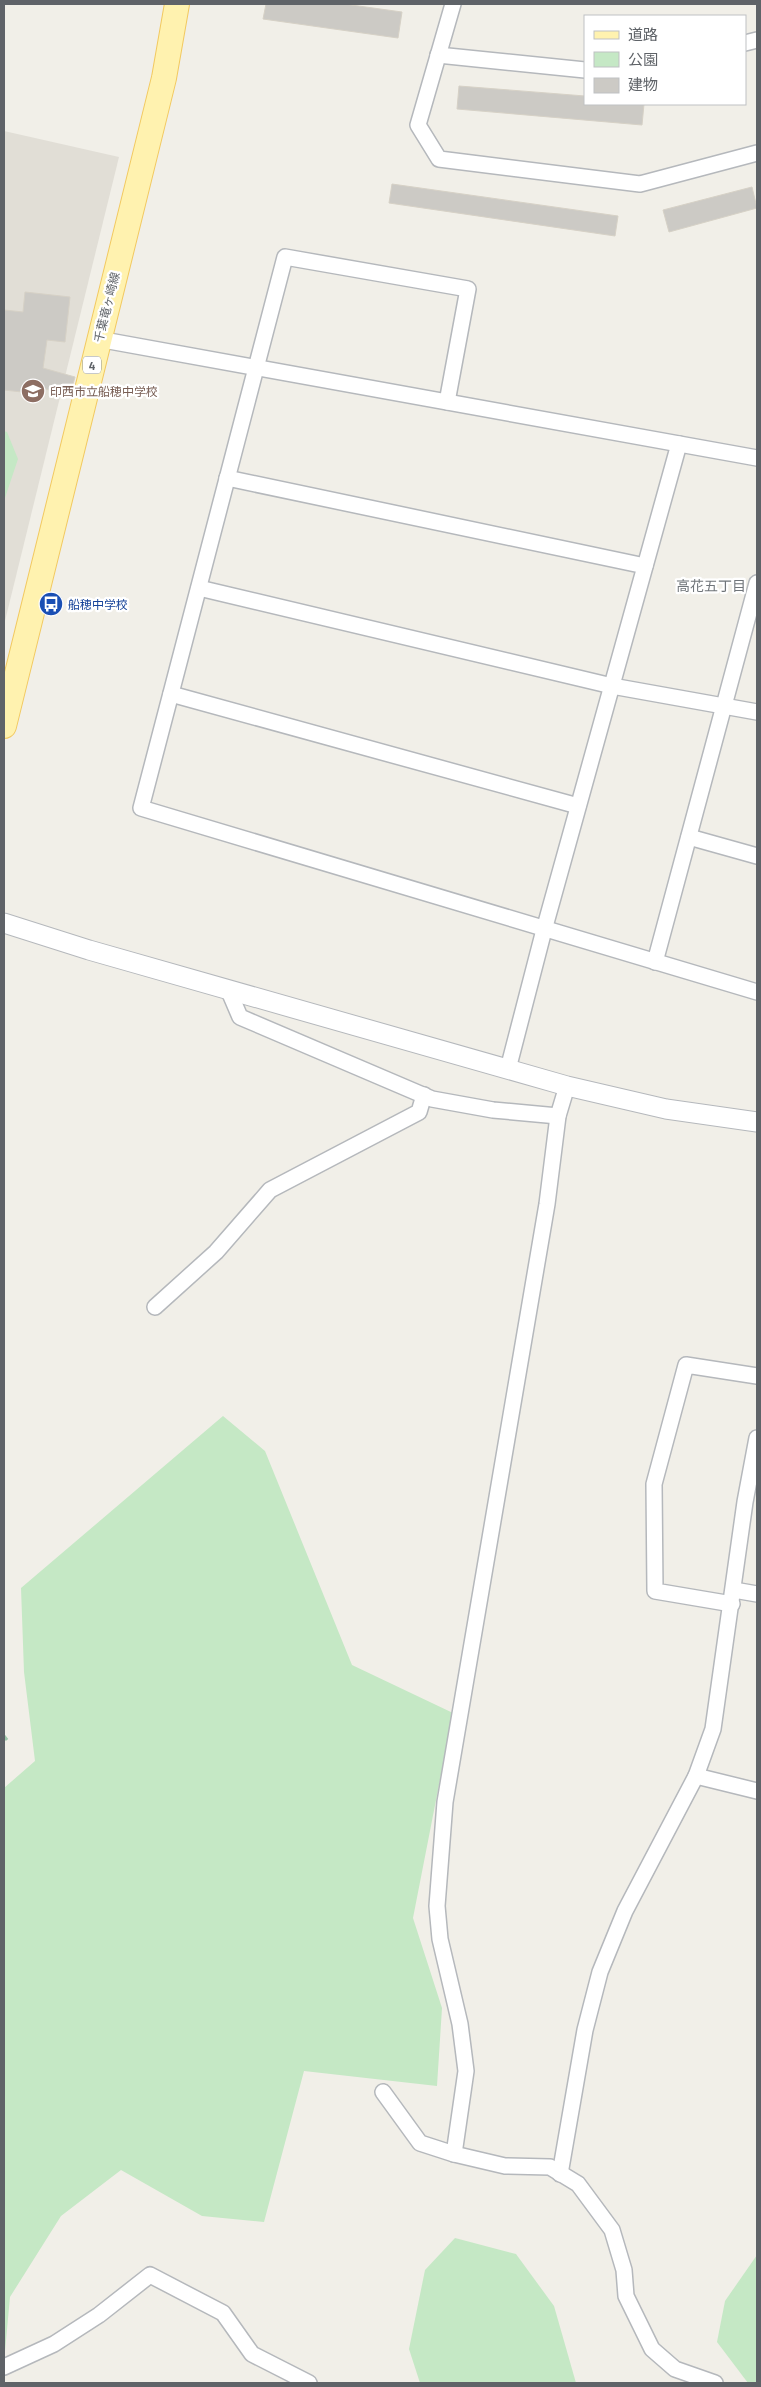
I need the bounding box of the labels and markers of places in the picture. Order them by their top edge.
school or university icon: 印西市立船穂中学校 [20,378,46,404]
place label: 印西市立船穂中学校 [50,384,158,398]
bus stop icon: 船穂中学校 [38,591,64,617]
place label: 船穂中学校 [68,597,128,611]

